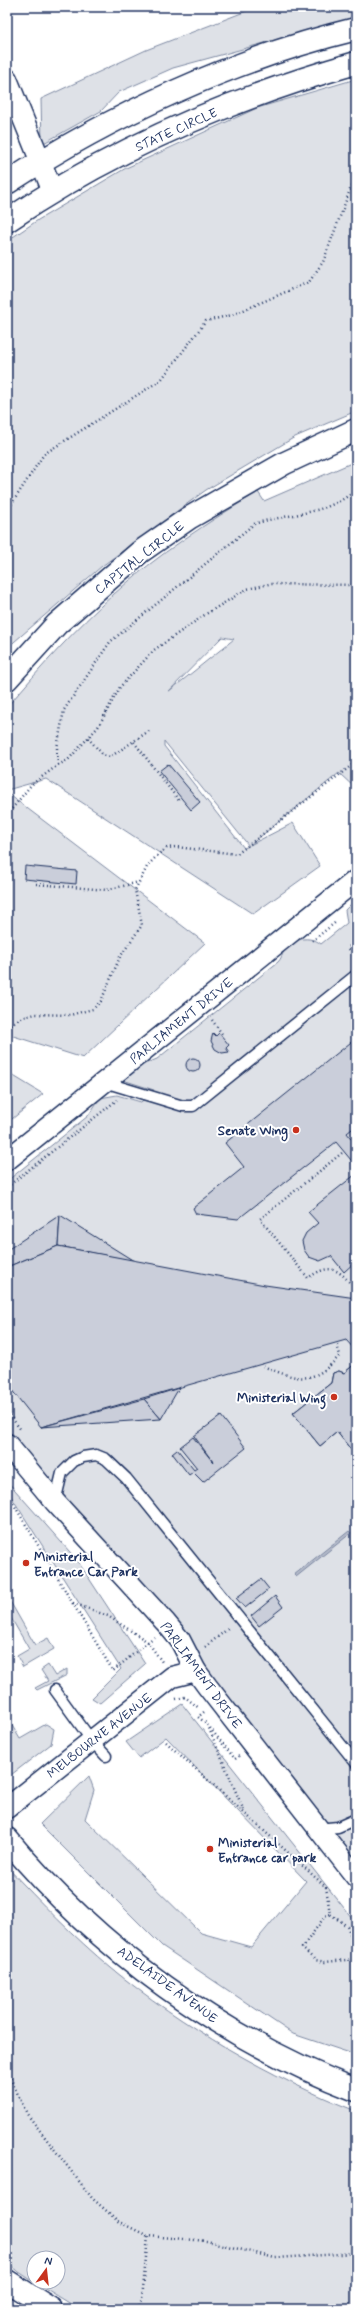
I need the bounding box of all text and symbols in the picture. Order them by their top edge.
street label: STATE CIRCLE [133,105,221,156]
street label: CAPITAL CIRCLE [92,518,188,598]
street label: PARLIAMENT DRIVE [127,974,237,1068]
place label: Senate Wing [218,1123,288,1142]
marker: Senate Wing [291,1125,301,1135]
place label: Ministerial Wing [237,1390,326,1410]
marker: Ministerial Wing [329,1392,339,1402]
place label: Ministerial Entrance Car Park [34,1549,138,1581]
marker: Ministerial Entrance Car Park [21,1558,31,1568]
street label: PARLIAMENT DRIVE [156,1619,245,1733]
street label: MELBOURNE AVENUE [44,1690,156,1783]
place label: Ministerial Entrance car park [218,1835,317,1867]
marker: Ministerial Entrance car park [205,1844,215,1854]
street label: ADELAIDE AVENUE [114,1943,221,2028]
north arrow [26,2250,66,2290]
text: N [43,2254,54,2269]

